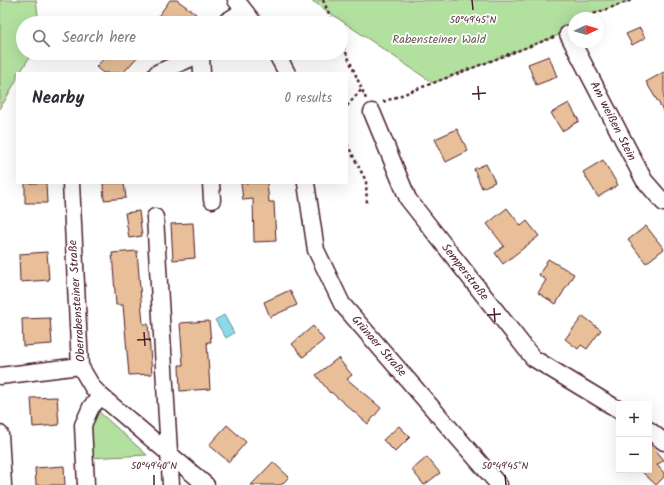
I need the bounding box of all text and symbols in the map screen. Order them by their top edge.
text: 50°49'45"N [450,12,497,28]
north arrow [568,12,604,48]
search box [16,16,348,60]
text: Search here [62,26,136,50]
icon: search [30,27,52,49]
park label: Rabensteiner Wald [392,30,487,49]
street label: Am weißen Stein [585,78,641,164]
text: Nearby [32,85,84,112]
text: 0 results [285,88,332,109]
street label: Oberrabensteiner Straße [63,239,91,363]
street label: Semperstraße [437,239,494,305]
street label: Grünaer Straße [347,311,412,381]
map controls [616,401,652,473]
button: + [616,401,652,437]
button: − [616,437,652,473]
text: 50°49'40"N [131,458,177,474]
text: 50°49'45"N [482,458,529,474]

